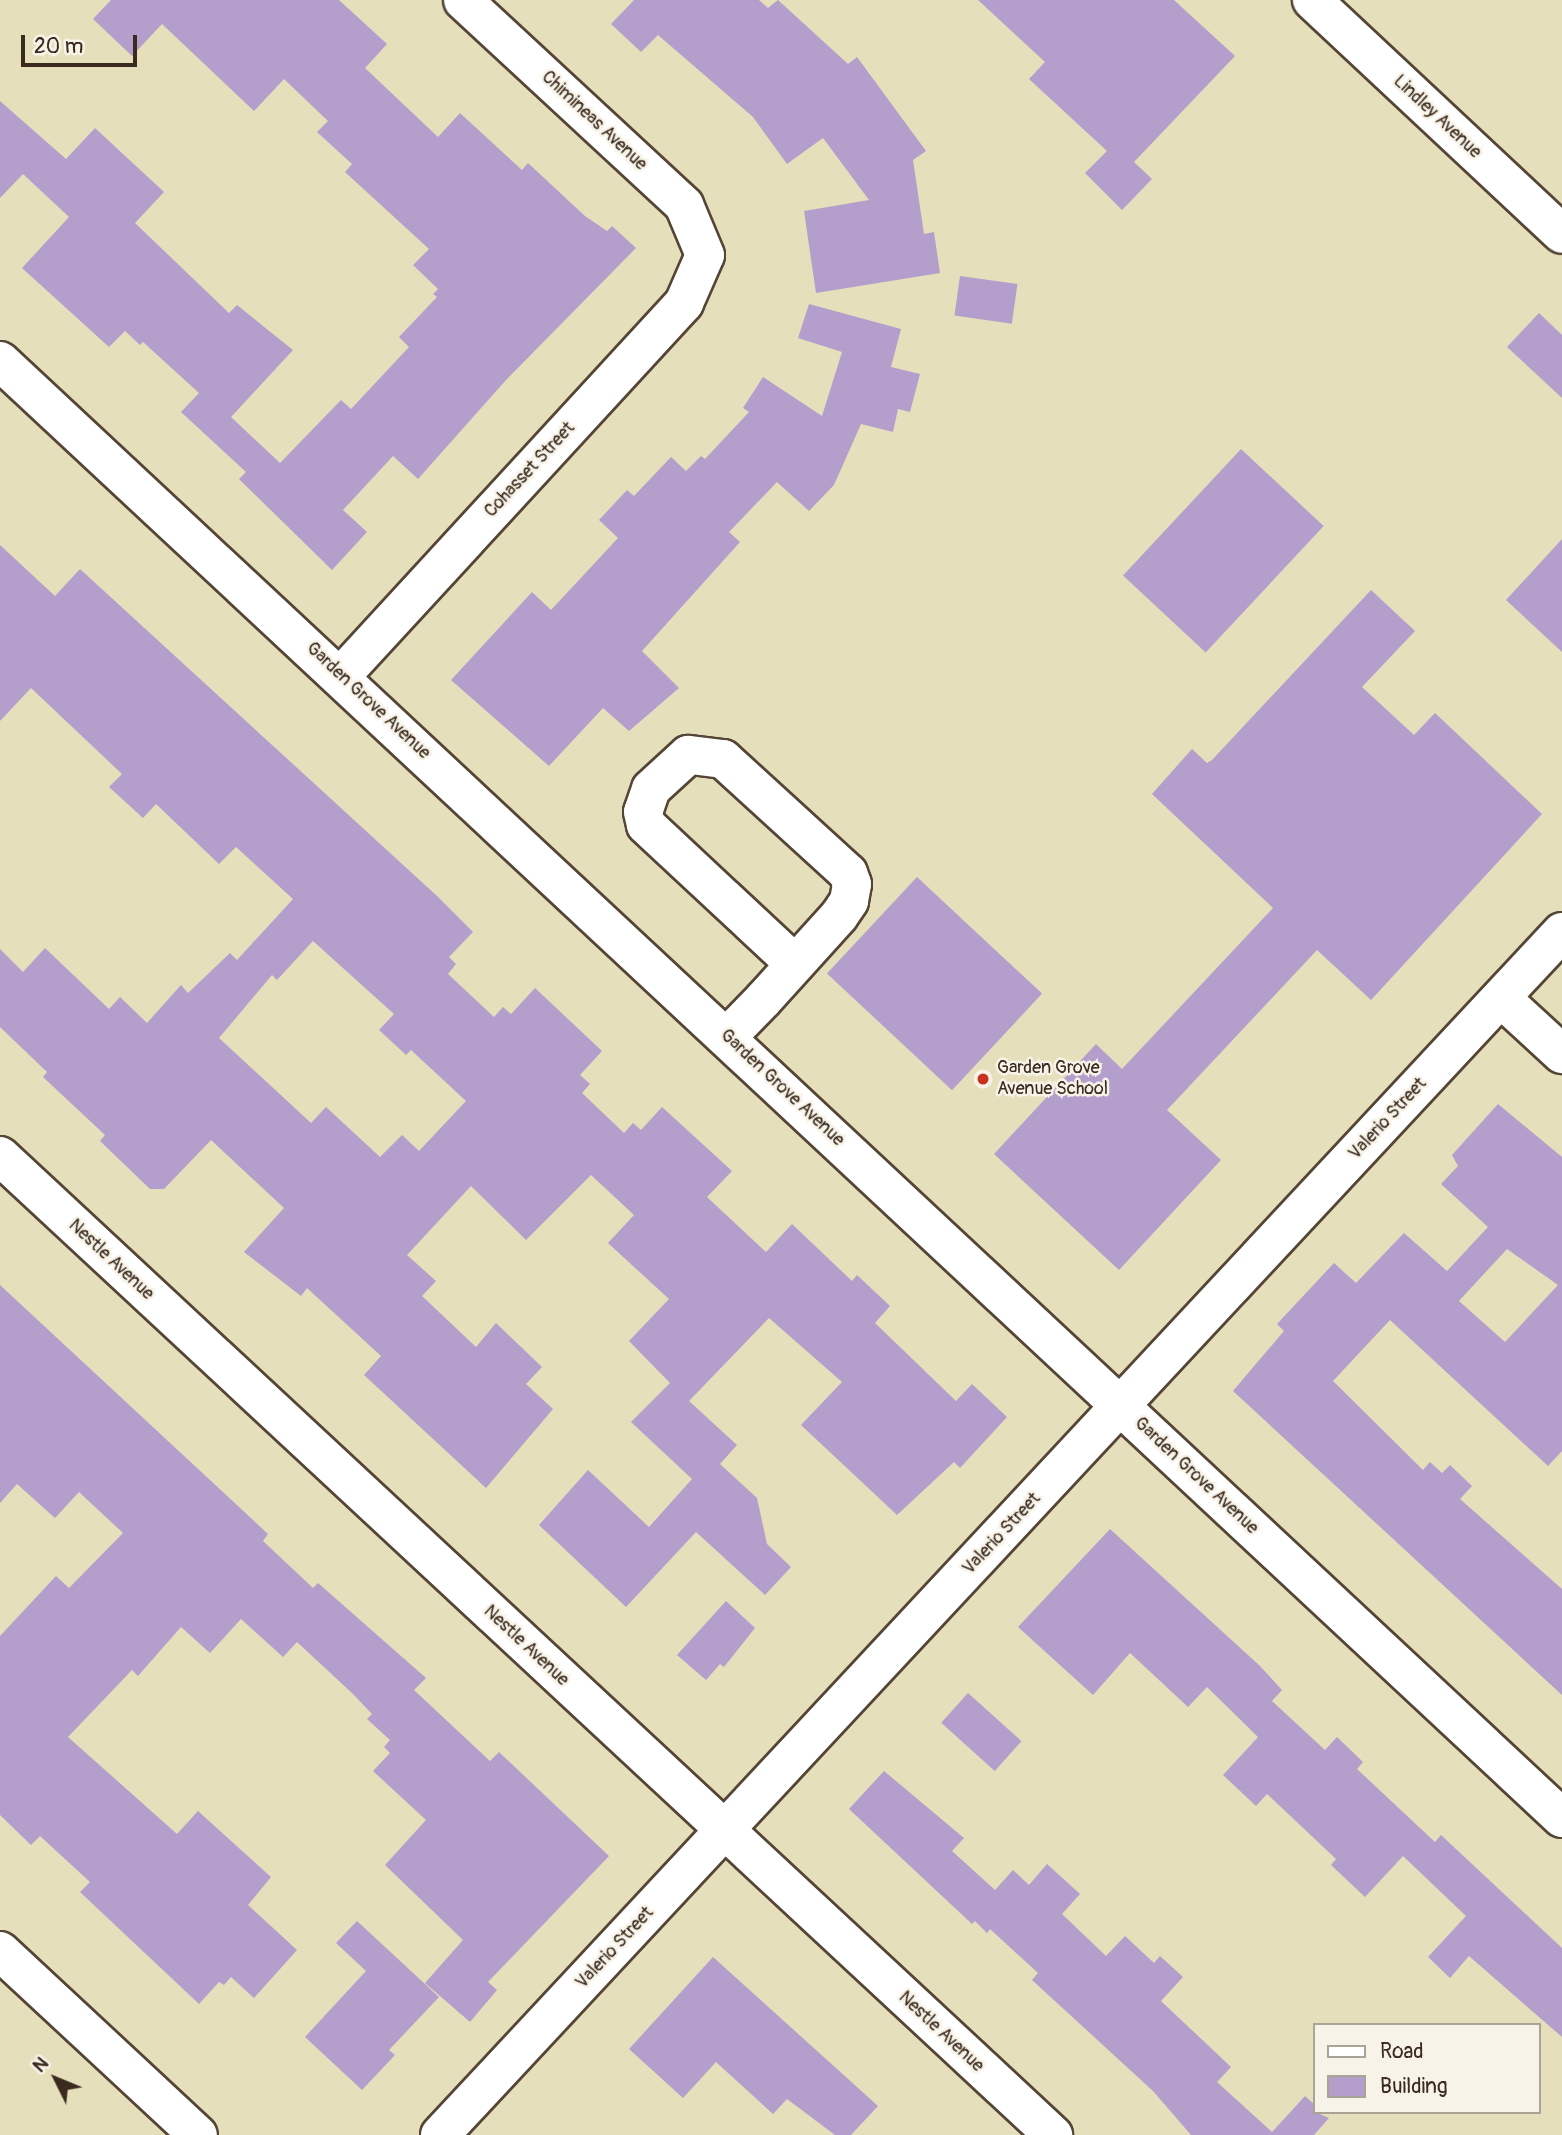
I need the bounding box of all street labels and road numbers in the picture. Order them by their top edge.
street label: Chimineas Avenue [537,67,651,175]
street label: Lindley Avenue [1389,71,1485,163]
street label: Cohasset Street [480,418,580,522]
street label: Garden Grove Avenue [301,638,435,764]
street label: Garden Grove Avenue [715,1025,849,1151]
street label: Valerio Street [1345,1073,1431,1165]
street label: Nestle Avenue [64,1215,158,1305]
street label: Garden Grove Avenue [1129,1413,1263,1539]
street label: Valerio Street [959,1488,1045,1580]
street label: Nestle Avenue [479,1601,573,1691]
street label: Valerio Street [572,1902,658,1994]
street label: Nestle Avenue [894,1987,988,2077]

